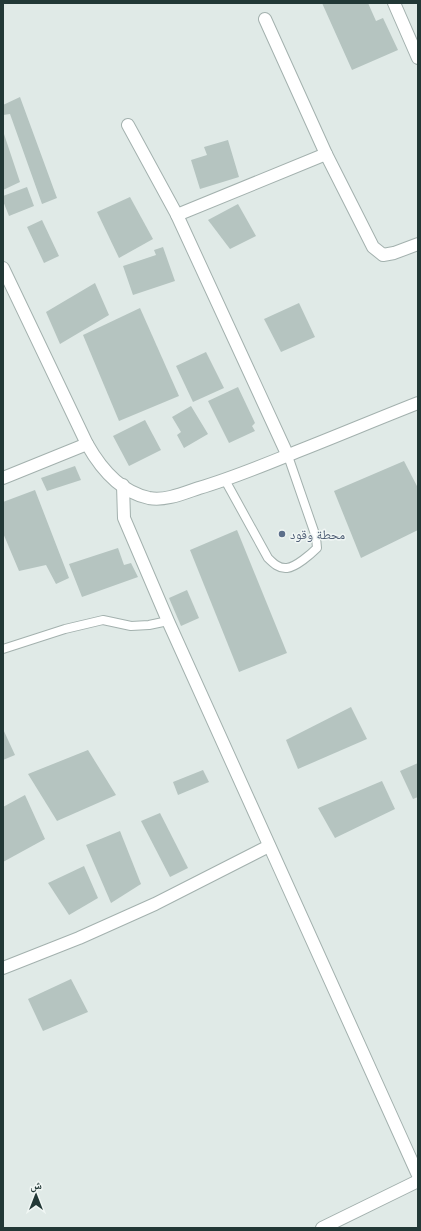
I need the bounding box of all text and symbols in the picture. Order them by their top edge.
place label: محطة وقود [290,527,345,543]
marker: محطة وقود [277,529,287,539]
north arrow [16,1175,56,1215]
text: ش [30,1179,42,1193]

